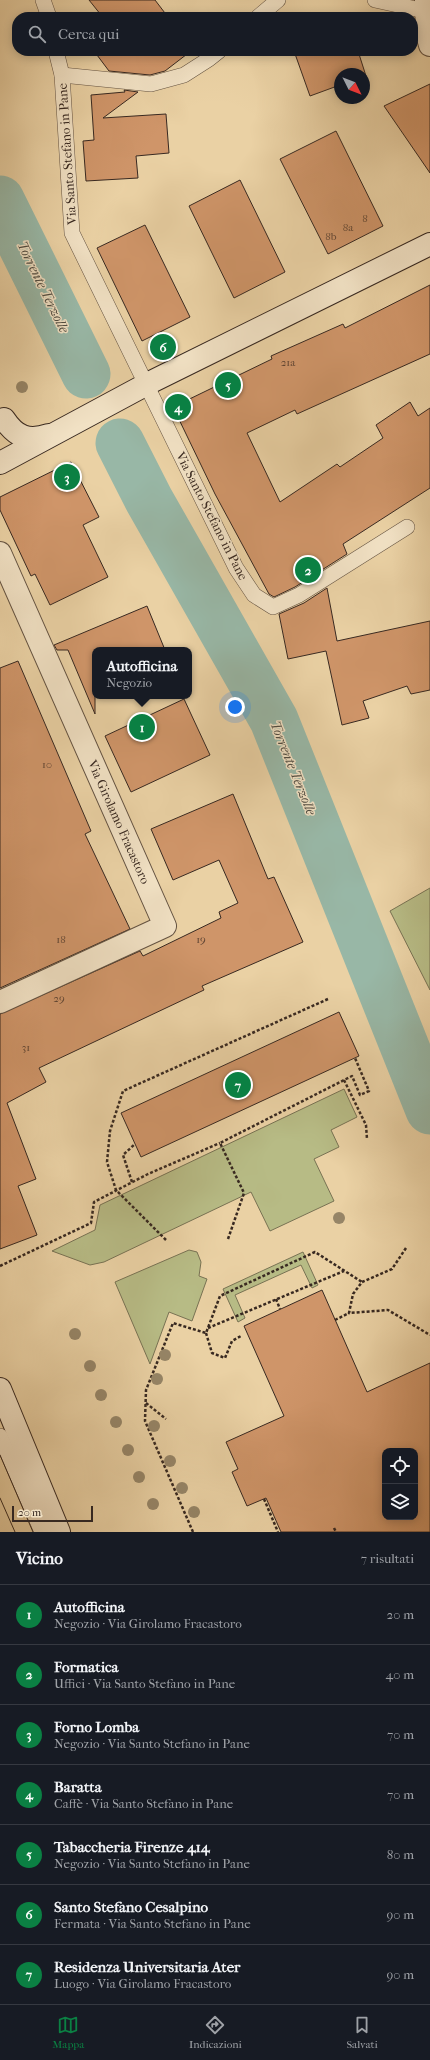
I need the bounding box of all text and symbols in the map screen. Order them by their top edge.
search box [12,12,418,56]
icon: search [26,23,48,45]
text: Cerca qui [58,25,119,43]
north arrow [334,68,370,104]
street label: Via Santo Stefano in Pane [55,82,80,226]
house number: 8 [362,212,368,225]
house number: 8a [343,221,354,234]
house number: 8b [325,230,337,243]
water label: Torrente Terzolle [13,238,73,336]
pin: 6 [150,332,176,362]
house number: 21a [281,356,296,369]
pin: 5 [215,370,241,400]
pin: 4 [165,392,191,422]
street label: Via Santo Stefano in Pane [173,448,251,583]
pin: 3 [54,462,80,492]
pin: 2 [295,555,321,585]
popup [92,647,192,699]
text: Autofficina [107,657,177,675]
text: Negozio [107,675,152,690]
your location [225,697,245,717]
pin: 1 [129,712,155,742]
water label: Torrente Terzolle [266,718,320,818]
street label: Via Girolamo Fracastoro [84,757,153,887]
house number: 10 [42,758,52,771]
house number: 18 [56,933,66,946]
house number: 19 [196,933,206,946]
house number: 29 [53,992,65,1005]
house number: 31 [22,1041,30,1054]
pin: 7 [225,1070,251,1100]
map controls [382,1448,418,1520]
button: locate [382,1448,418,1484]
button: layers [382,1484,418,1520]
scale bar [12,1504,93,1523]
text: 20 m [18,1506,41,1519]
text: Vicino [16,1548,63,1568]
text: 7 risultati [361,1551,414,1566]
text: Autofficina [54,1598,125,1616]
text: 1 [27,1607,31,1622]
text: 20 m [387,1607,414,1622]
text: Negozio · Via Girolamo Fracastoro [54,1616,242,1631]
text: Formatica [54,1658,119,1676]
text: 2 [26,1667,32,1682]
text: 40 m [386,1667,414,1682]
text: Uffici · Via Santo Stefano in Pane [54,1676,235,1691]
text: Forno Lomba [54,1718,139,1736]
text: 3 [26,1727,32,1742]
text: 70 m [387,1727,414,1742]
text: Negozio · Via Santo Stefano in Pane [54,1736,250,1751]
text: Baratta [54,1778,102,1796]
text: 4 [25,1787,33,1802]
text: 70 m [387,1787,414,1802]
text: Caffè · Via Santo Stefano in Pane [54,1796,233,1811]
text: Tabaccheria Firenze 414 [54,1838,210,1856]
text: 5 [26,1847,32,1862]
text: 80 m [387,1847,414,1862]
text: Negozio · Via Santo Stefano in Pane [54,1856,250,1871]
text: Santo Stefano Cesalpino [54,1898,208,1916]
text: 6 [25,1907,33,1922]
text: 90 m [386,1907,414,1922]
text: Fermata · Via Santo Stefano in Pane [54,1916,251,1931]
text: Residenza Universitaria Ater [54,1958,241,1976]
text: 7 [26,1967,32,1982]
text: 90 m [386,1967,414,1982]
text: Luogo · Via Girolamo Fracastoro [54,1976,231,1991]
tab: Mappa [52,2014,84,2051]
tab: Indicazioni [189,2014,242,2051]
tab: Salvati [346,2014,378,2051]

